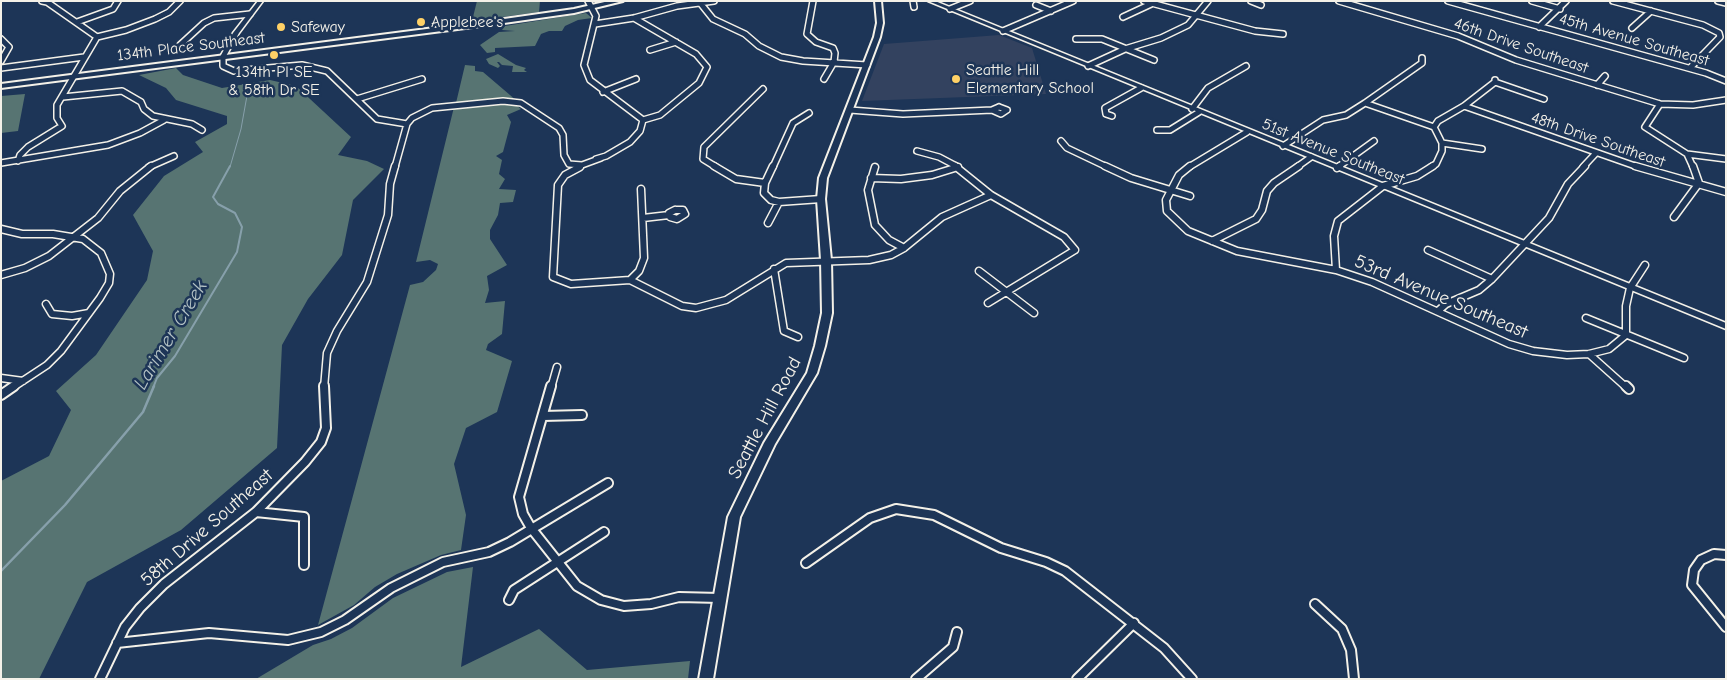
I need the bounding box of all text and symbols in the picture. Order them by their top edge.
street label: 45th Avenue Southeast [1557,9,1711,71]
place label: Applebee's [431,12,503,32]
street label: 46th Drive Southeast [1451,14,1591,78]
marker: Applebee's [415,16,427,28]
place label: Safeway [291,17,345,37]
marker: Safeway [275,21,287,33]
street label: 134th Place Southeast [116,28,266,66]
marker: 134th Pl SE & 58th Dr SE [268,49,280,61]
place label: Seattle Hill Elementary School [966,60,1094,98]
place label: 134th Pl SE & 58th Dr SE [228,62,320,100]
marker: Seattle Hill Elementary School [950,73,962,85]
street label: 48th Drive Southeast [1529,108,1667,172]
street label: 51st Avenue Southeast [1259,115,1407,189]
street label: 53rd Avenue Southeast [1351,250,1531,344]
water label: Larimer Creek [129,276,213,394]
street label: Seattle Hill Road [723,353,807,483]
street label: 58th Drive Southeast [136,464,278,592]

